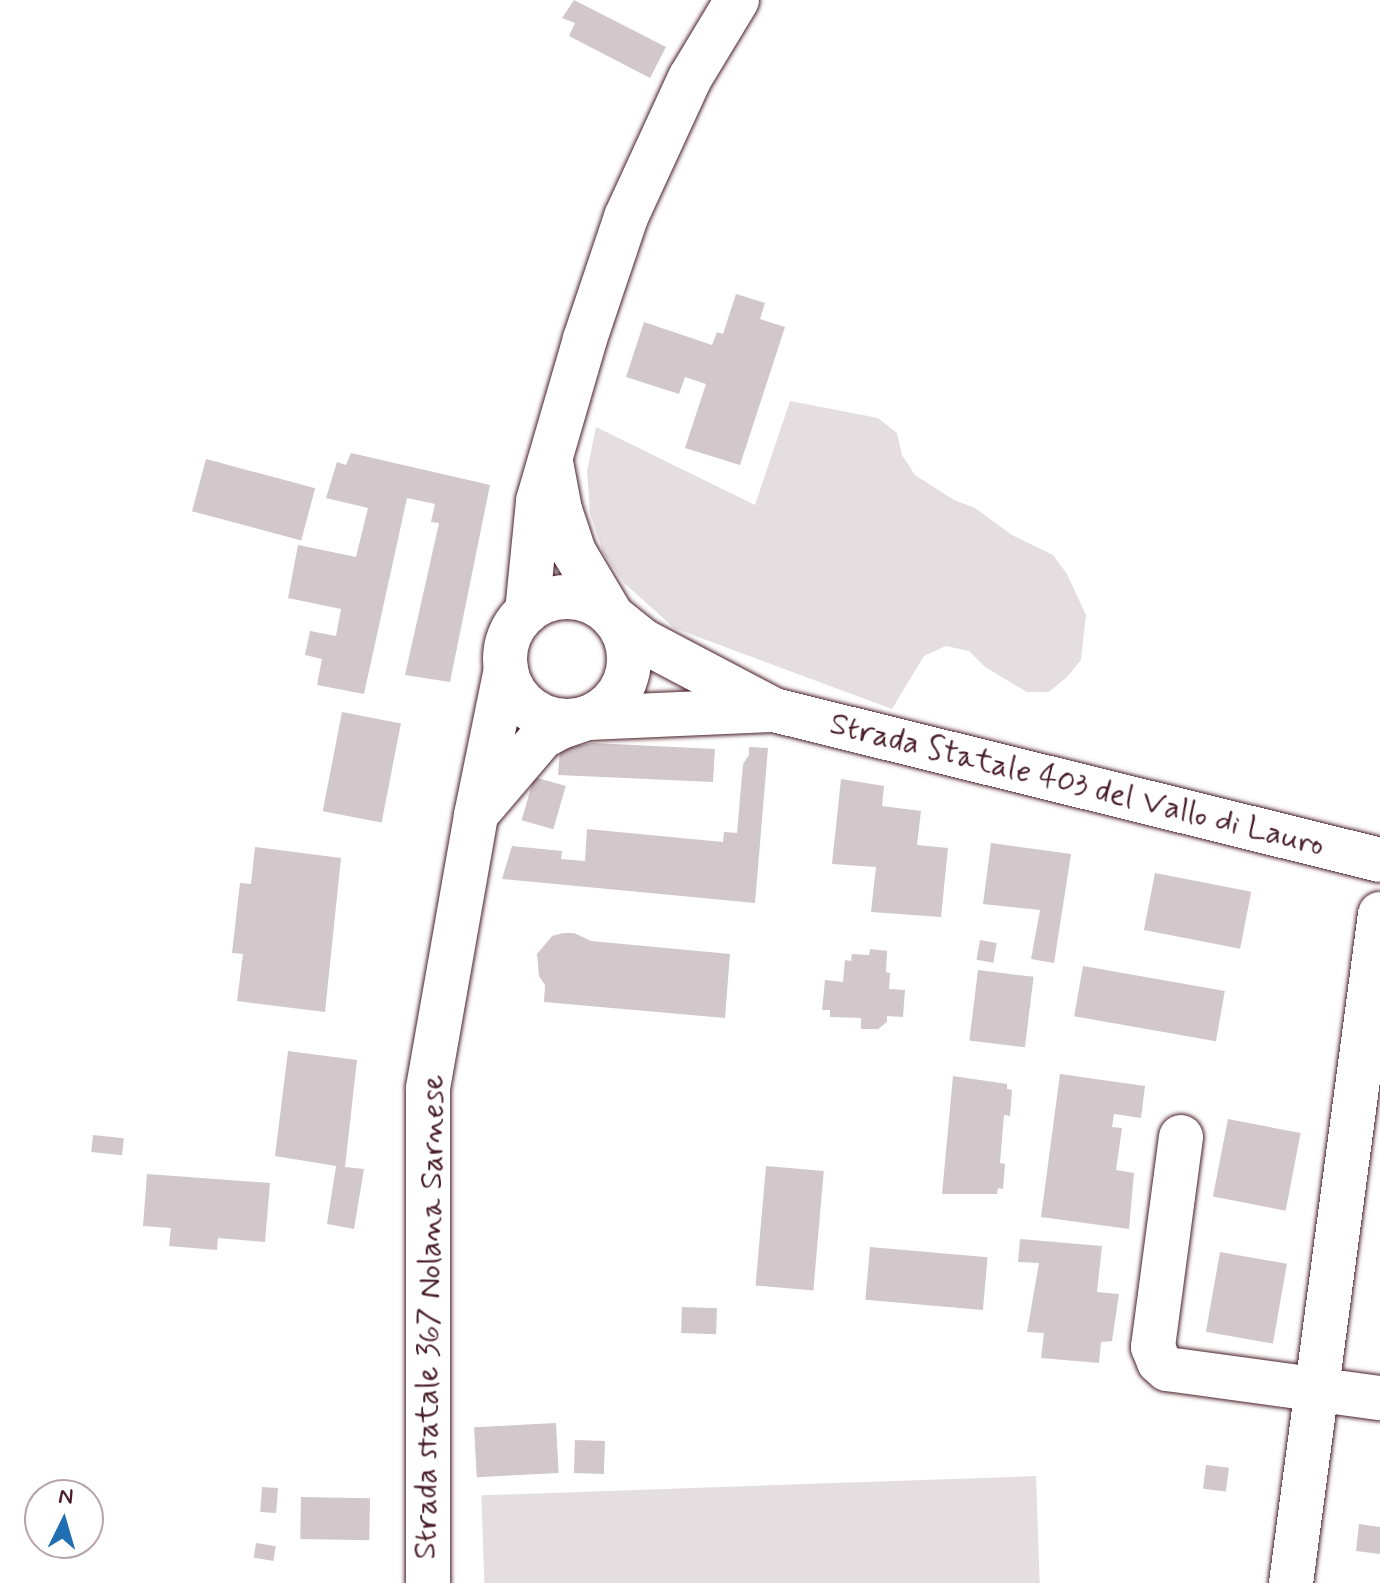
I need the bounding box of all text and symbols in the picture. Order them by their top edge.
street label: Strada Statale 403 del Vallo di Lauro [836,708,1318,862]
street label: Strada statale 367 Nolana Sarnese [407,1074,453,1560]
north arrow [24,1479,104,1559]
text: N [57,1482,74,1512]

